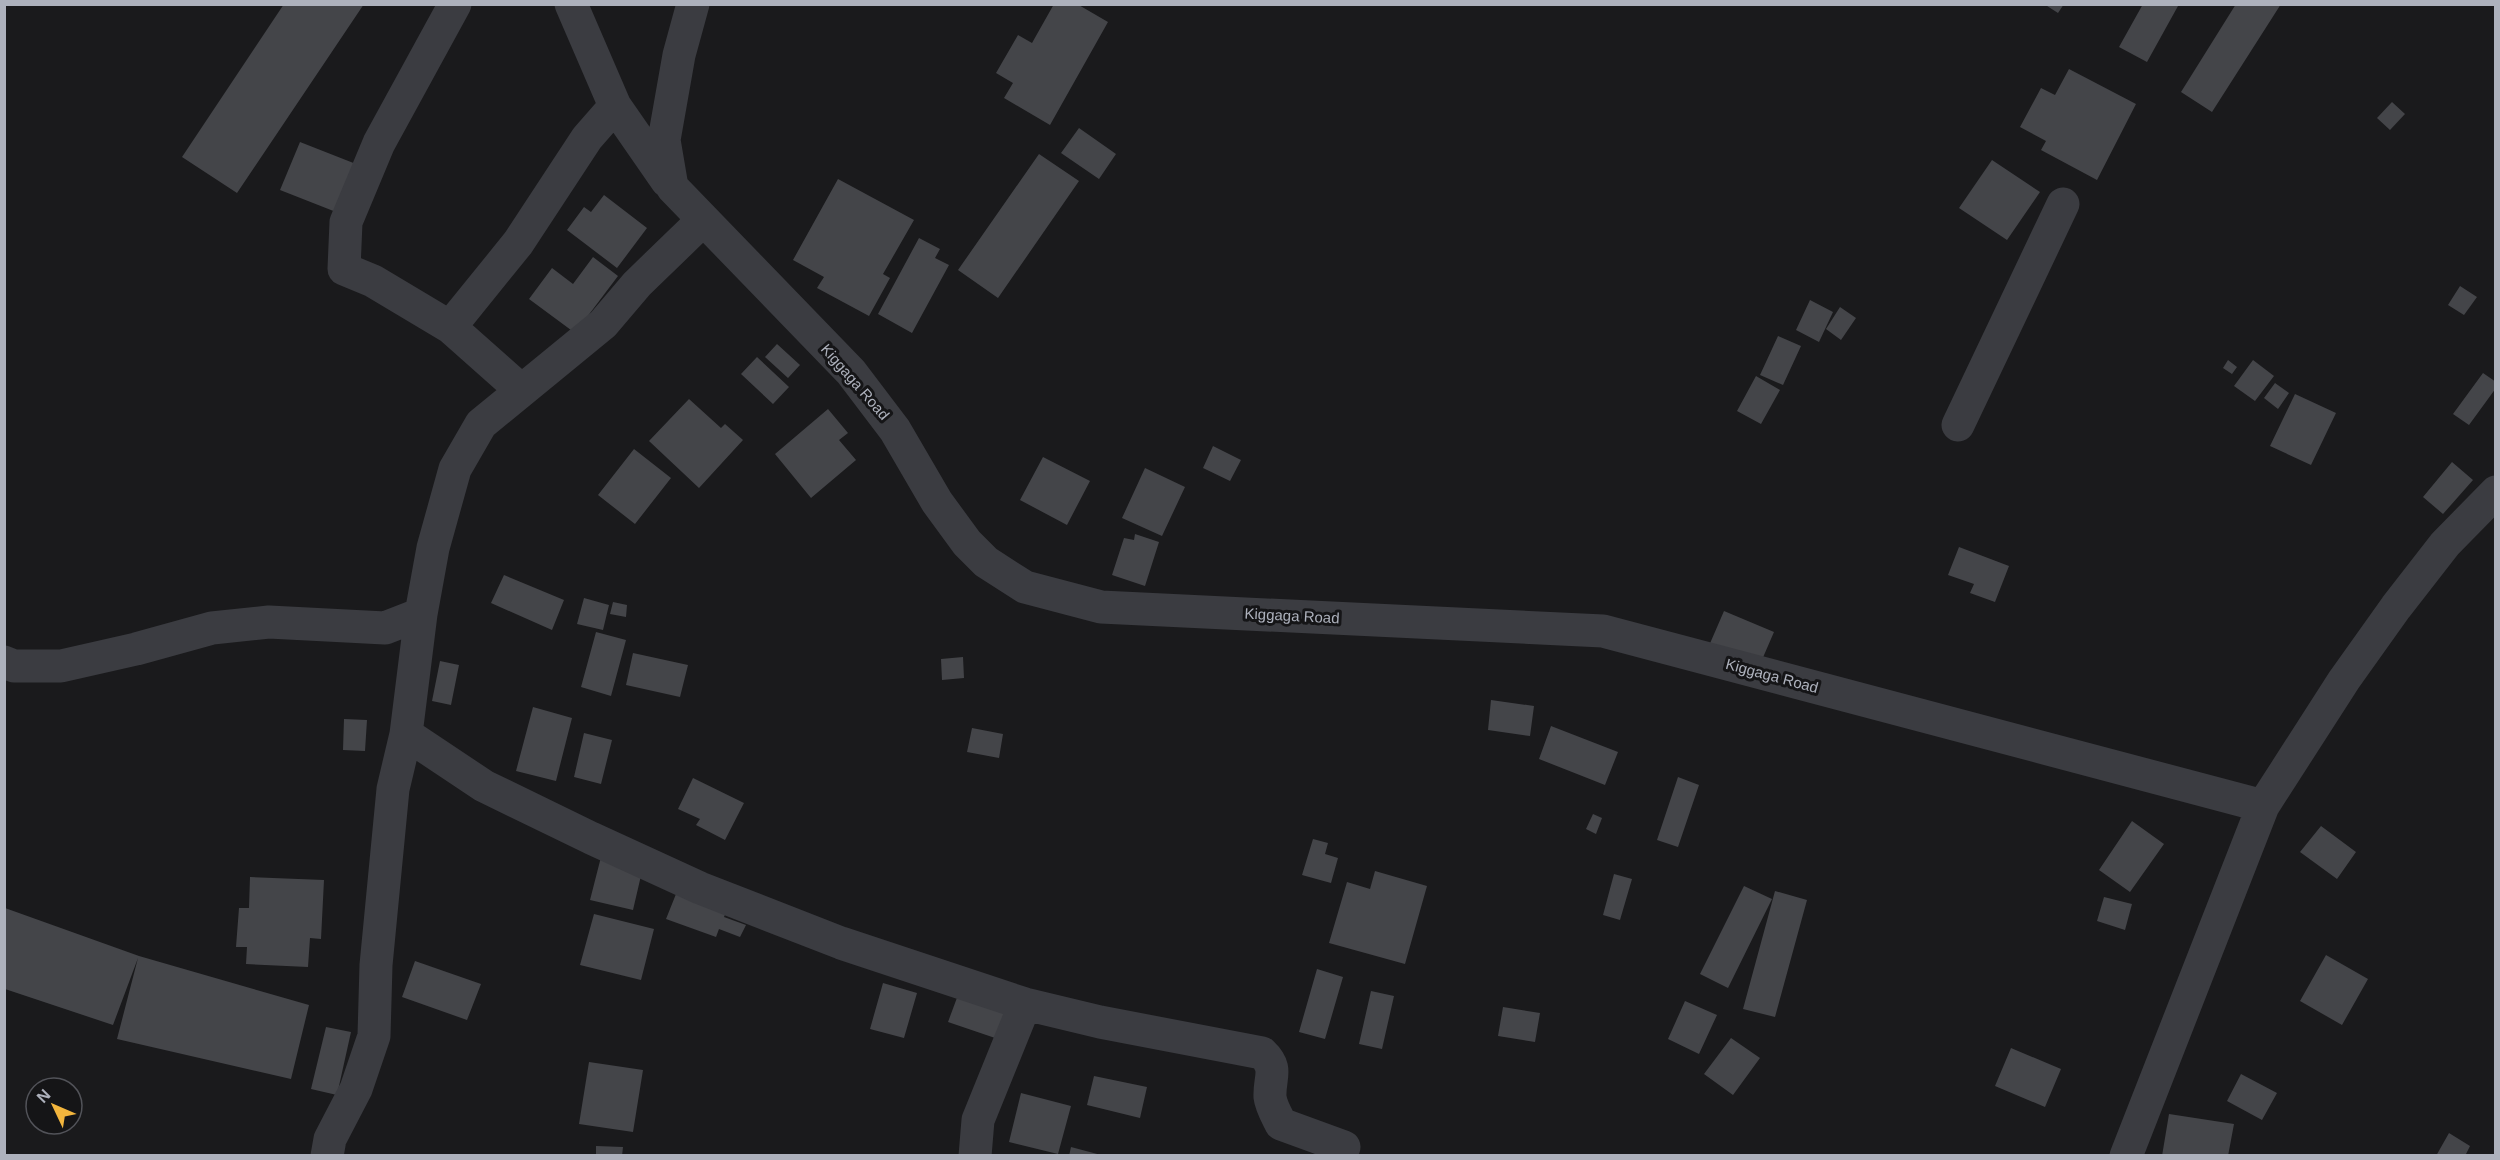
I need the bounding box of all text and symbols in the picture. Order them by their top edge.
street label: Kiggaga Road [818,340,893,423]
street label: Kiggaga Road [1244,605,1340,626]
street label: Kiggaga Road [1724,655,1820,696]
north arrow [24,1076,84,1136]
text: N [33,1086,54,1106]

